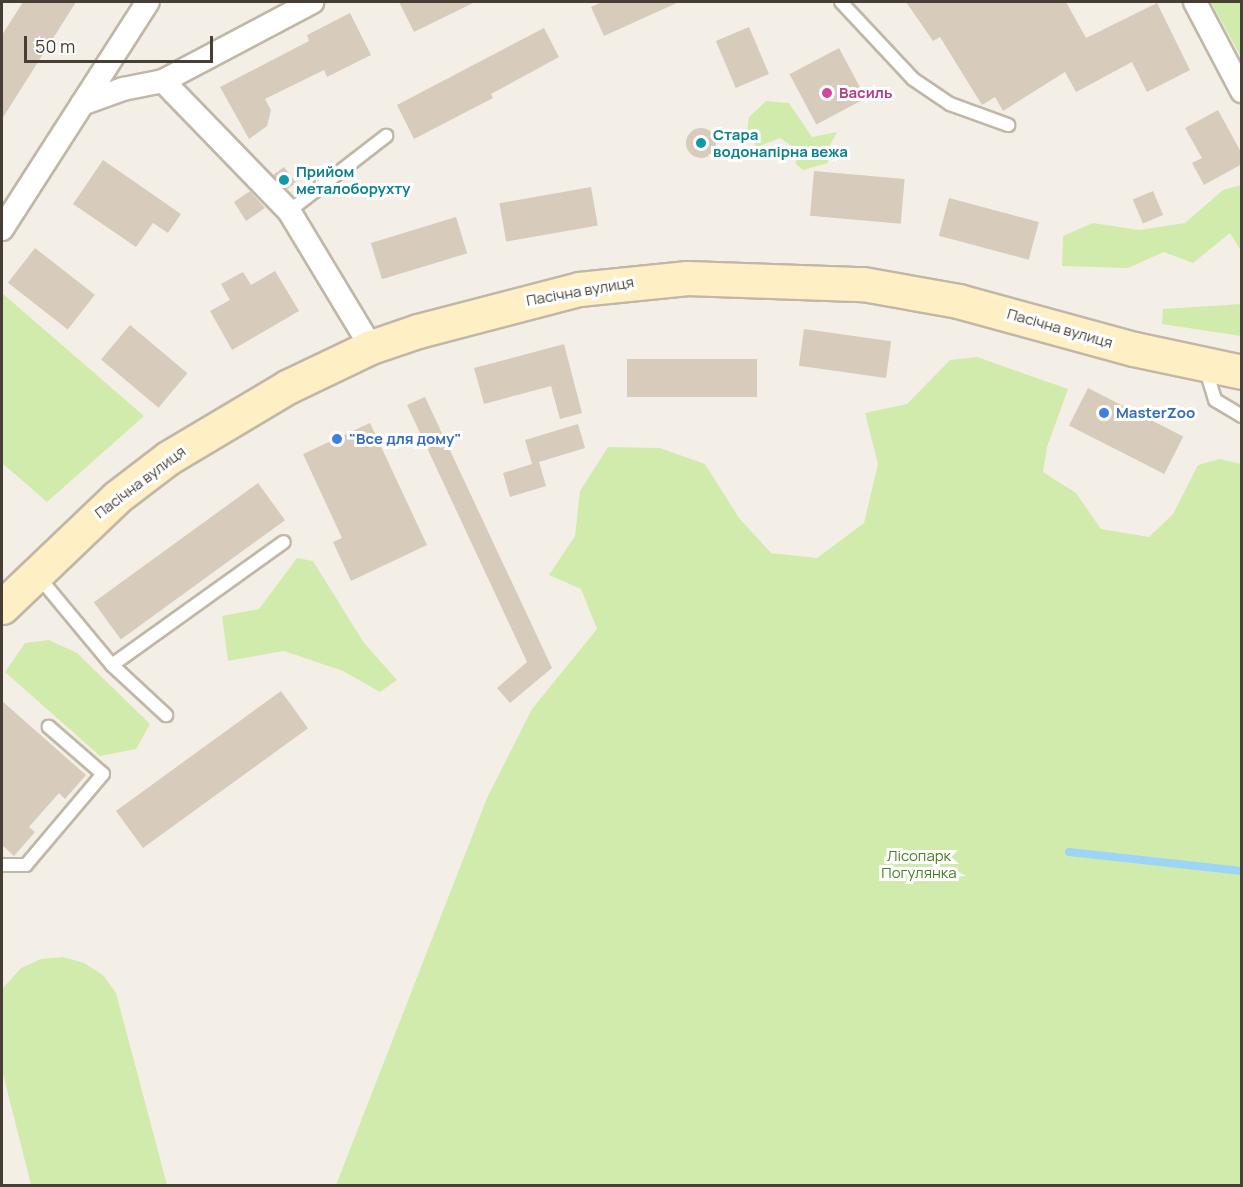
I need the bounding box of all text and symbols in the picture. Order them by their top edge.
scale bar [27,24,216,62]
text: 50 m [35,34,75,58]
place label: Василь [839,84,892,102]
marker: Василь [820,86,834,100]
place label: Стара водонапірна вежа [713,125,848,160]
marker: Стара водонапірна вежа [694,136,708,150]
place label: Прийом металоборухту [296,162,410,197]
marker: Прийом металоборухту [277,173,291,187]
street label: Пасічна вулиця [525,273,635,309]
street label: Пасічна вулиця [1005,304,1115,352]
place label: MasterZoo [1116,404,1195,422]
marker: MasterZoo [1097,406,1111,420]
place label: "Все для дому" [349,430,461,448]
marker: "Все для дому" [330,432,344,446]
street label: Пасічна вулиця [91,442,189,522]
park label: Лісопарк Погулянка [881,846,957,881]

